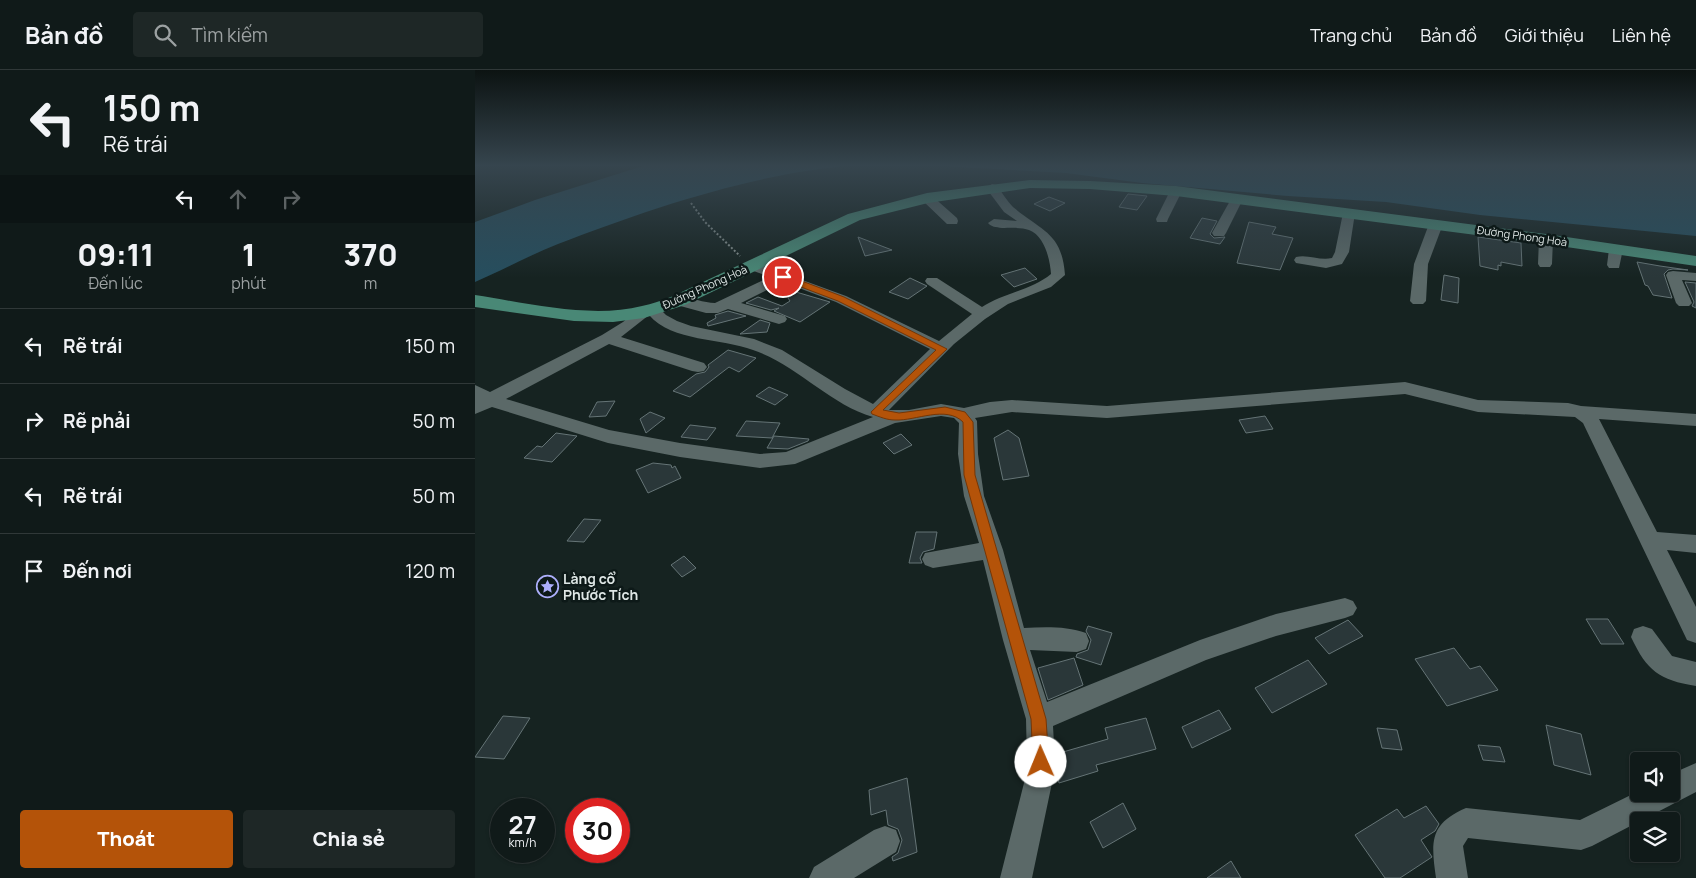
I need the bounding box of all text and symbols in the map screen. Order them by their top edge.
search box [133,12,483,57]
text: Bản đồ [25,18,103,51]
icon: search [151,21,179,49]
text: Tìm kiếm [191,22,268,48]
text: Trang chủ [1310,23,1392,47]
text: Bản đồ [1420,23,1477,47]
text: Giới thiệu [1505,23,1584,47]
text: Liên hệ [1612,23,1671,47]
text: 150 m [103,84,200,132]
icon: left [20,90,85,155]
text: Rẽ trái [103,129,168,159]
icon: left [171,185,199,213]
icon: ahead [224,185,252,213]
icon: right [277,185,305,213]
street label: Đường Phong Hoà [1476,222,1568,249]
text: 09:11 [77,234,154,275]
text: 1 [242,234,256,275]
text: 370 [343,234,398,275]
pin [762,256,804,298]
street label: Đường Phong Hoà [660,261,749,312]
icon: arrive [769,263,797,291]
text: Đến lúc [88,272,143,294]
text: phút [231,272,266,294]
text: m [364,272,377,294]
icon: left [20,332,48,360]
text: Rẽ trái [63,333,123,359]
text: 150 m [405,333,455,359]
icon: right [20,407,48,435]
text: Rẽ phải [63,408,131,434]
text: 50 m [413,408,455,434]
icon: left [20,482,48,510]
text: Rẽ trái [63,483,123,509]
text: 50 m [413,483,455,509]
icon: arrive [20,557,48,585]
text: Đến nơi [63,558,132,584]
text: 120 m [405,558,455,584]
place label: Làng cổ Phước Tích [563,569,638,604]
place icon: Làng cổ Phước Tích [535,575,559,599]
position arrow [1014,735,1066,787]
map controls [1630,752,1680,862]
button: sound [1630,752,1680,802]
speed limit sign: 30 [565,798,630,863]
text: 27 [508,807,537,842]
button: Thoát [20,810,233,868]
button: Chia sẻ [243,810,455,868]
button: layers [1630,812,1680,862]
text: km/h [509,834,536,851]

